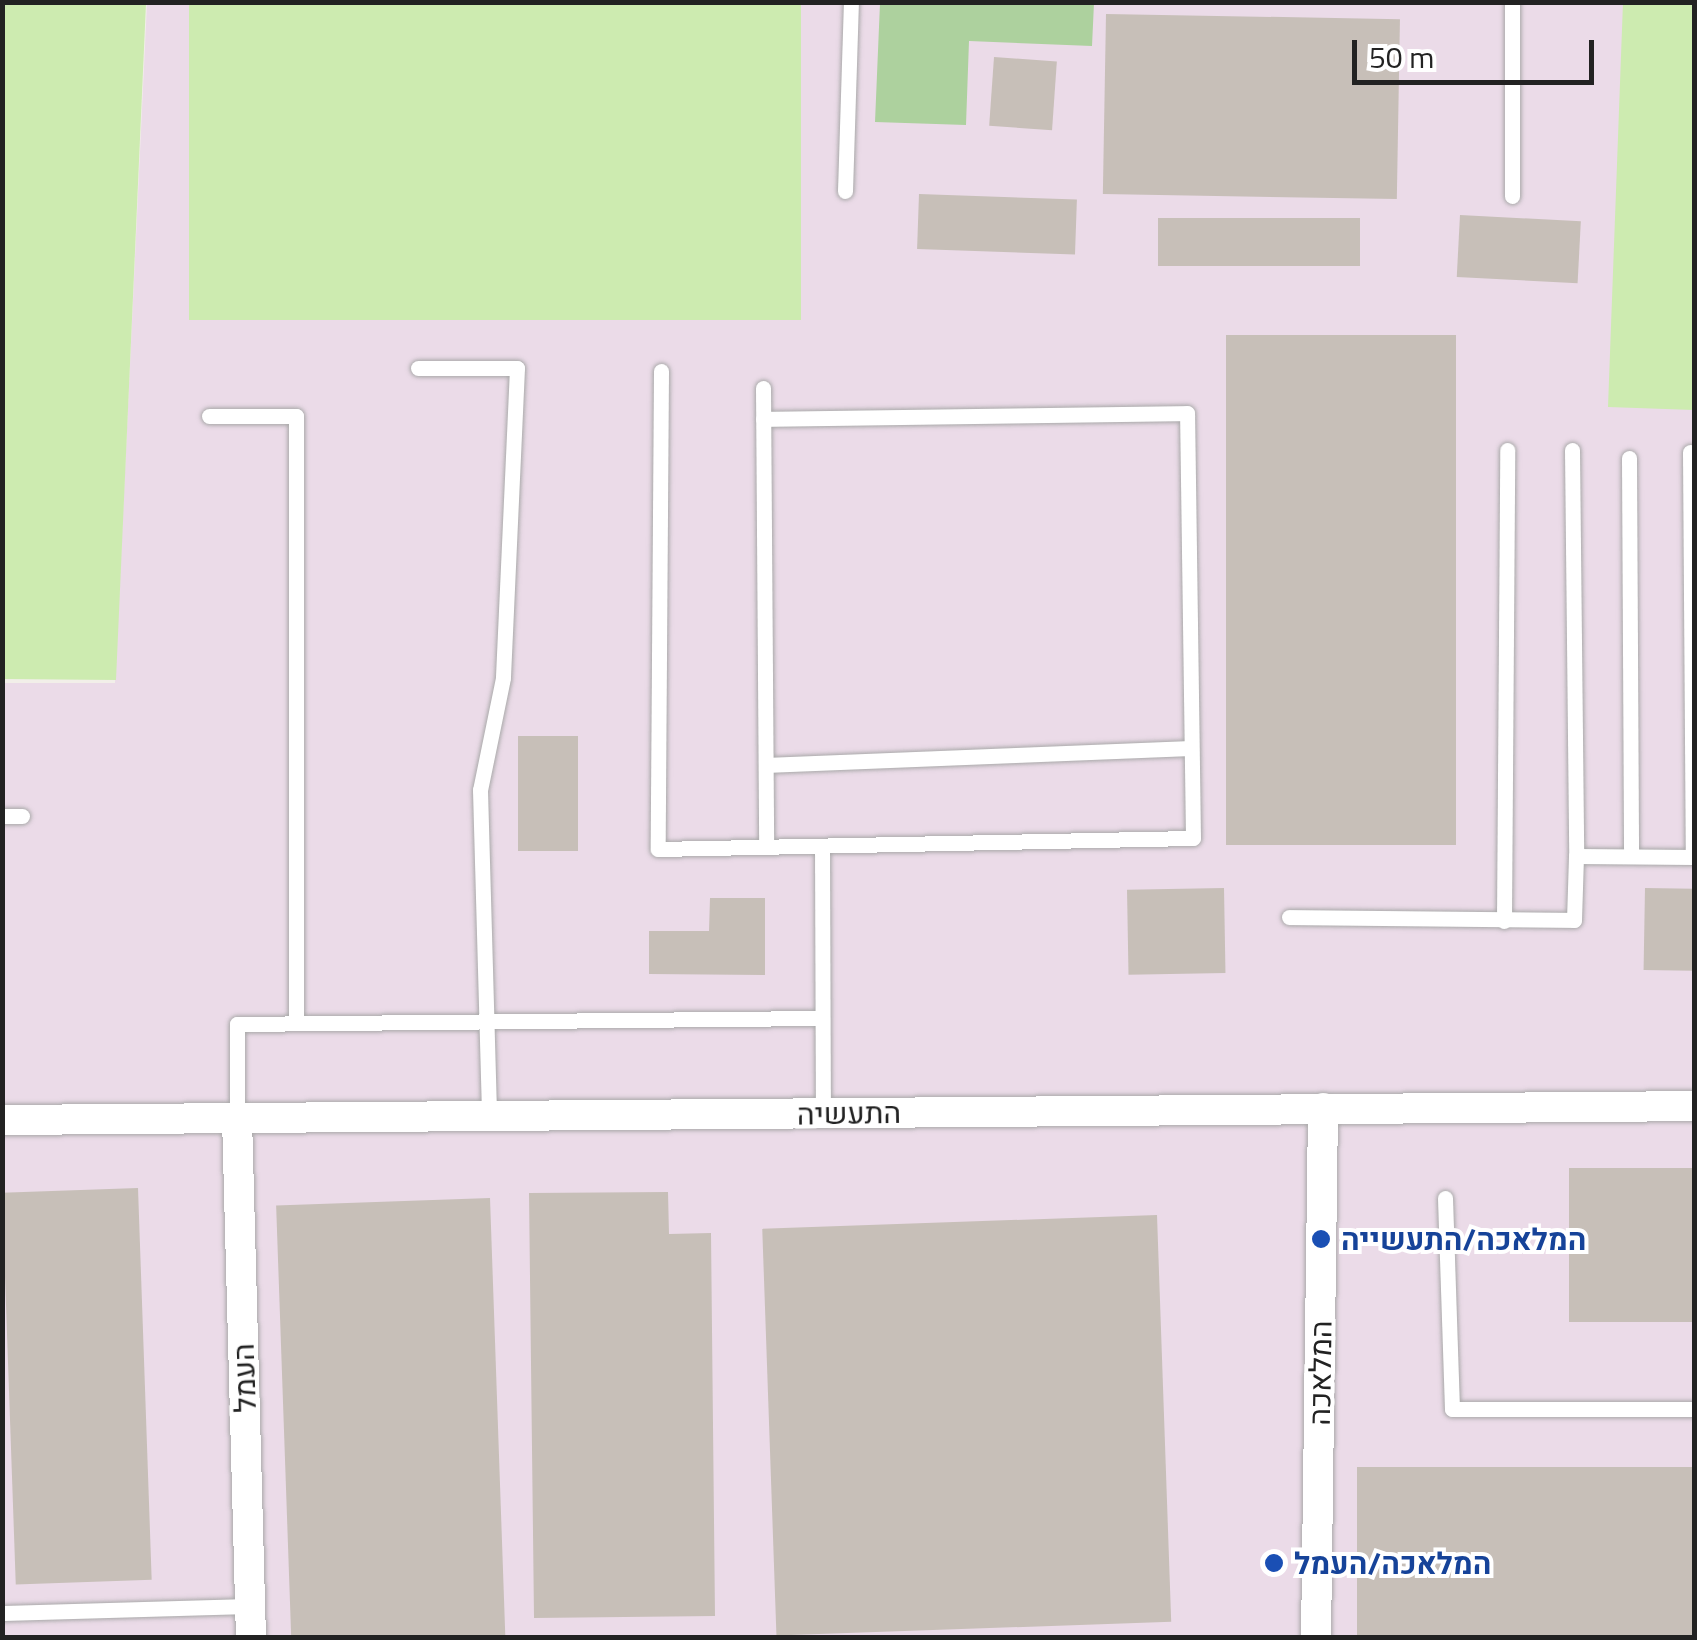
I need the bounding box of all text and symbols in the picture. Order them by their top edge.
scale bar [1357,20,1600,82]
text: 50 m [1369,34,1434,80]
street label: התעשיה [797,1094,901,1132]
place label: המלאכה/התעשייה [1341,1221,1586,1257]
marker: המלאכה/התעשייה [1310,1228,1332,1250]
street label: המלאכה [1301,1320,1339,1426]
street label: העמל [225,1343,263,1413]
place label: המלאכה/העמל [1294,1545,1491,1581]
marker: המלאכה/העמל [1263,1552,1285,1574]

